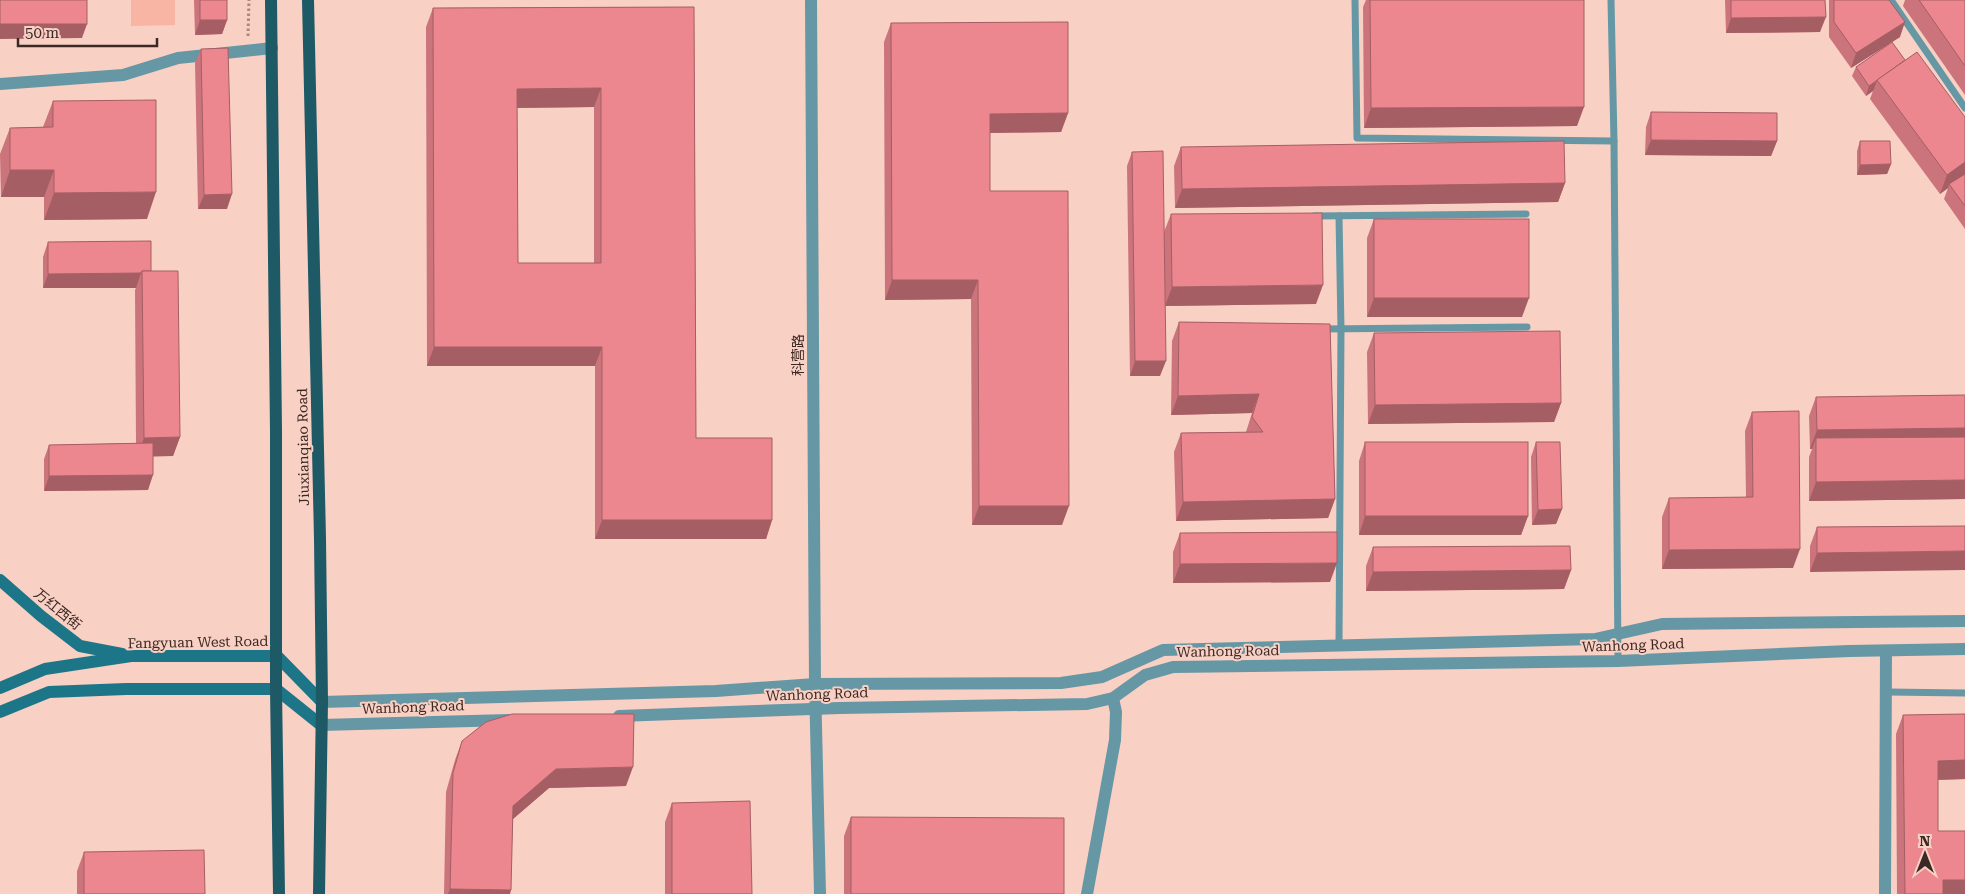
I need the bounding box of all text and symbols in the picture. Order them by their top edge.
scale bar [18,15,156,47]
text: 50 m [25,24,60,42]
street label: 科营路 [790,334,806,376]
street label: Jiuxianqiao Road [294,388,312,506]
street label: 万红西街 [31,585,85,633]
street label: Fangyuan West Road [127,633,269,651]
street label: Wanhong Road [1581,635,1685,655]
street label: Wanhong Road [1177,642,1279,660]
street label: Wanhong Road [765,684,869,704]
street label: Wanhong Road [361,697,465,717]
north arrow [1900,829,1950,879]
text: N [1920,833,1931,849]

